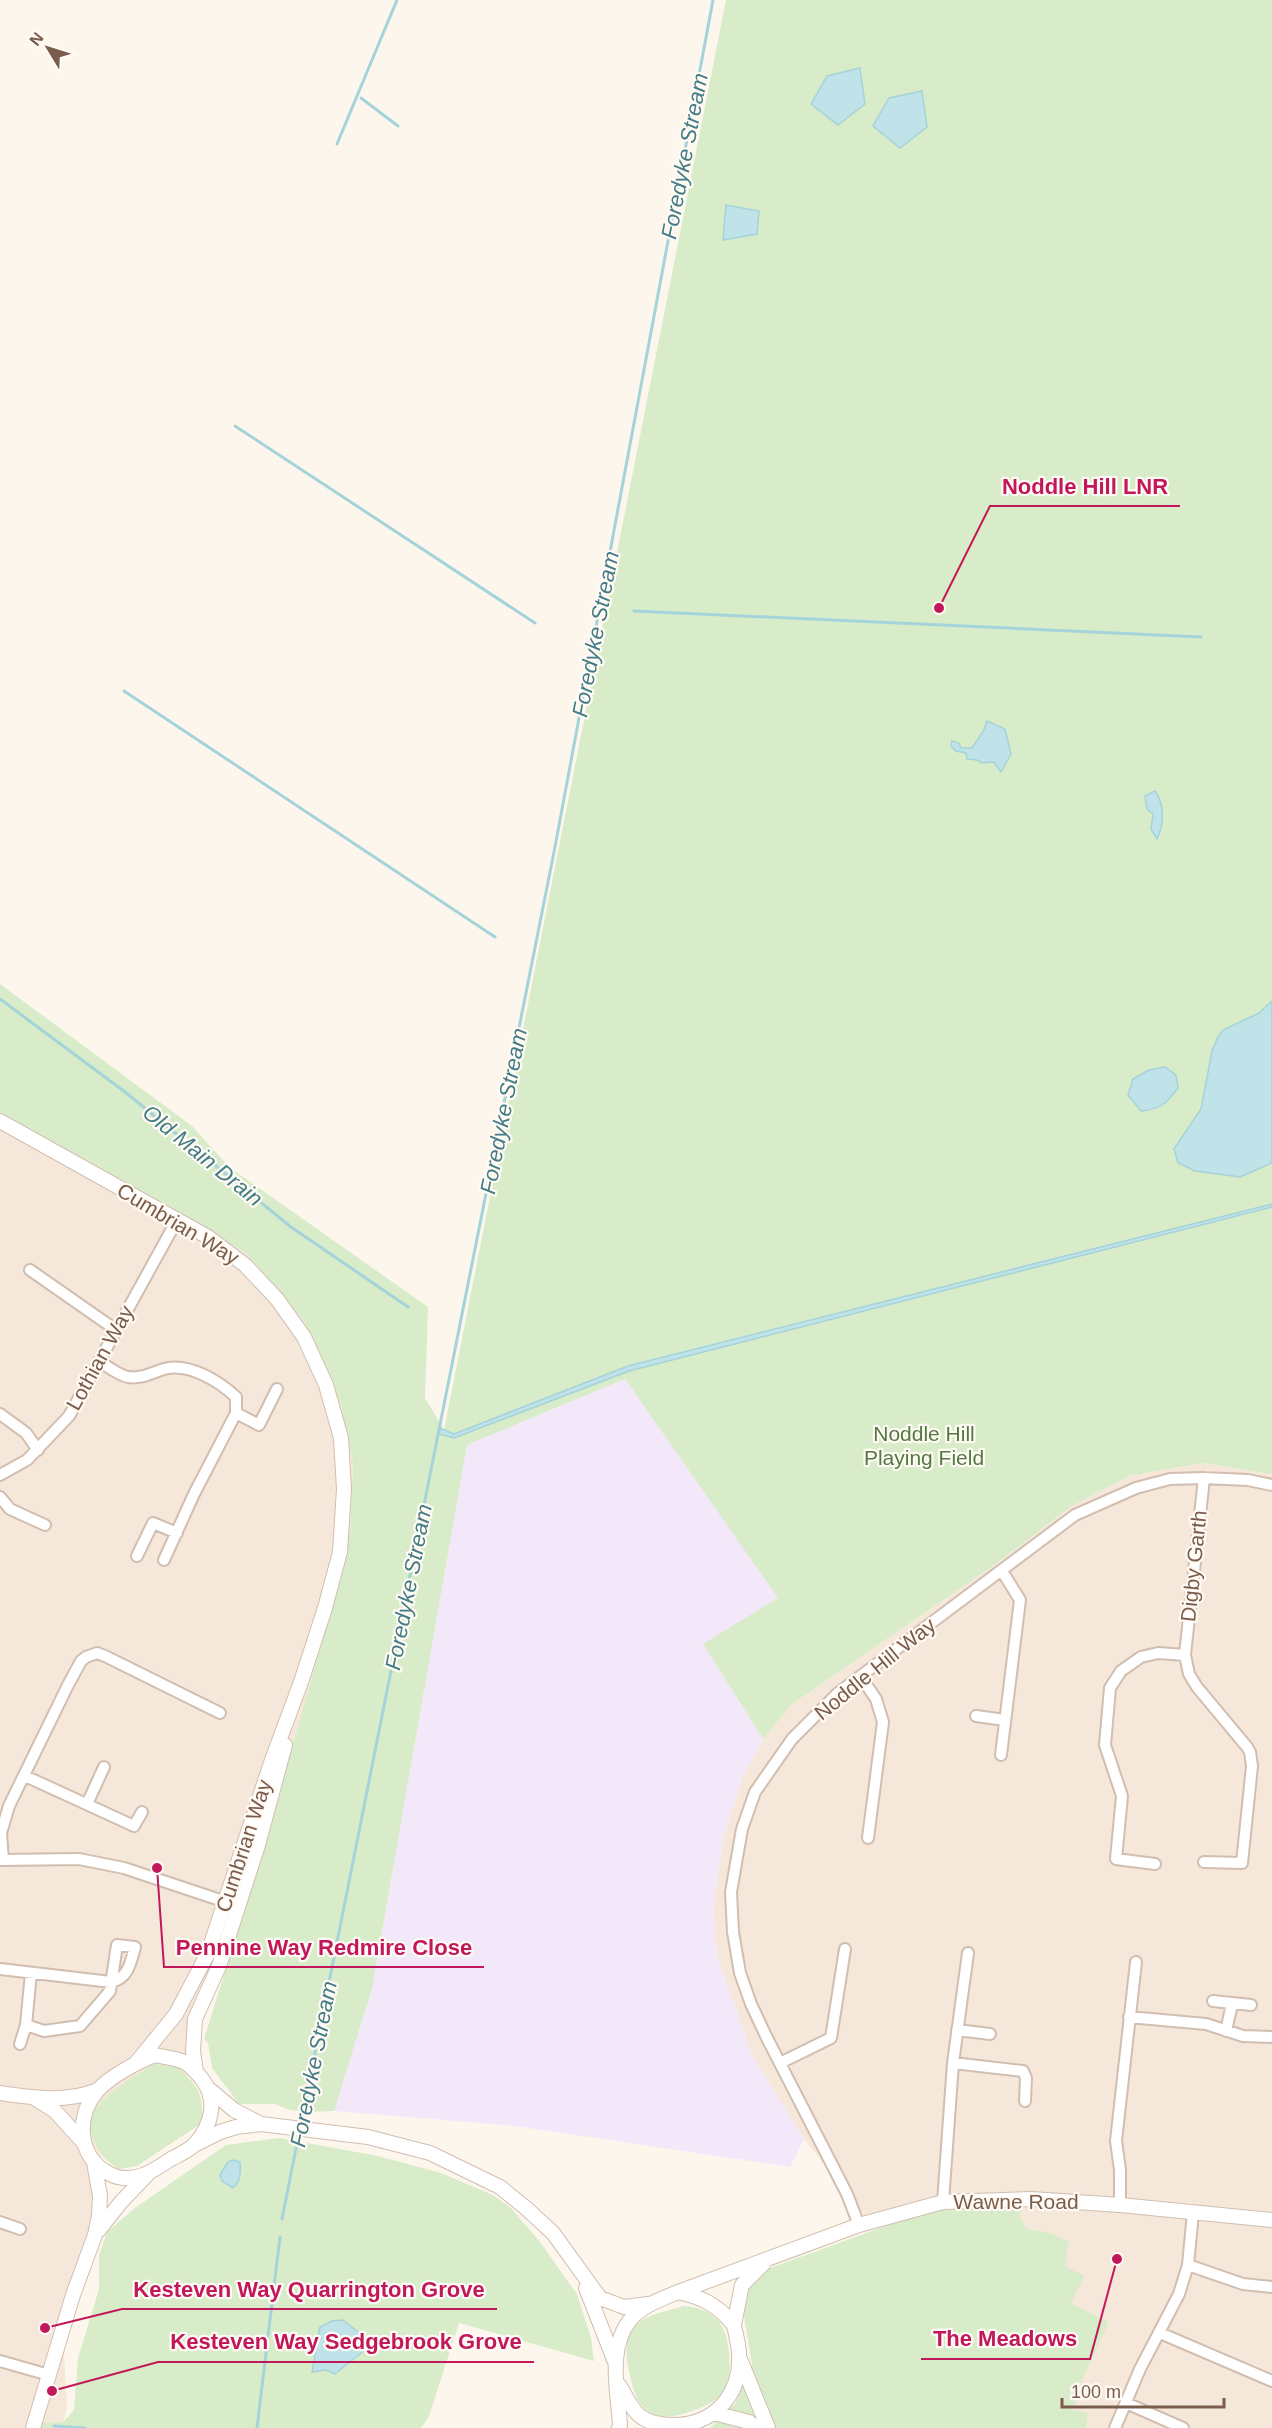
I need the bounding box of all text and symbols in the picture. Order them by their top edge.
north arrow [18,18,78,78]
text: N [26,29,47,49]
water label: Foredyke Stream [656,71,713,241]
callout: Noddle Hill LNR [990,466,1180,506]
text: Noddle Hill LNR [1002,474,1168,499]
water label: Foredyke Stream [567,549,624,719]
water label: Foredyke Stream [475,1026,532,1196]
water label: Old Main Drain [138,1100,268,1211]
street label: Cumbrian Way [113,1178,244,1269]
street label: Lothian Way [61,1301,138,1414]
park label: Noddle Hill Playing Field [864,1422,984,1469]
water label: Foredyke Stream [380,1502,437,1672]
street label: Digby Garth [1176,1509,1211,1623]
street label: Noddle Hill Way [810,1613,940,1724]
street label: Cumbrian Way [211,1776,276,1915]
callout: Pennine Way Redmire Close [164,1927,484,1967]
text: Pennine Way Redmire Close [176,1935,472,1960]
water label: Foredyke Stream [285,1979,342,2149]
street label: Wawne Road [953,2190,1079,2213]
callout: Kesteven Way Quarrington Grove [122,2269,497,2309]
text: Kesteven Way Quarrington Grove [133,2277,485,2302]
callout: The Meadows [921,2319,1090,2359]
callout: Kesteven Way Sedgebrook Grove [158,2322,534,2362]
text: The Meadows [933,2326,1077,2351]
text: Kesteven Way Sedgebrook Grove [170,2329,522,2354]
scale bar [1062,2371,1224,2409]
text: 100 m [1071,2382,1121,2402]

